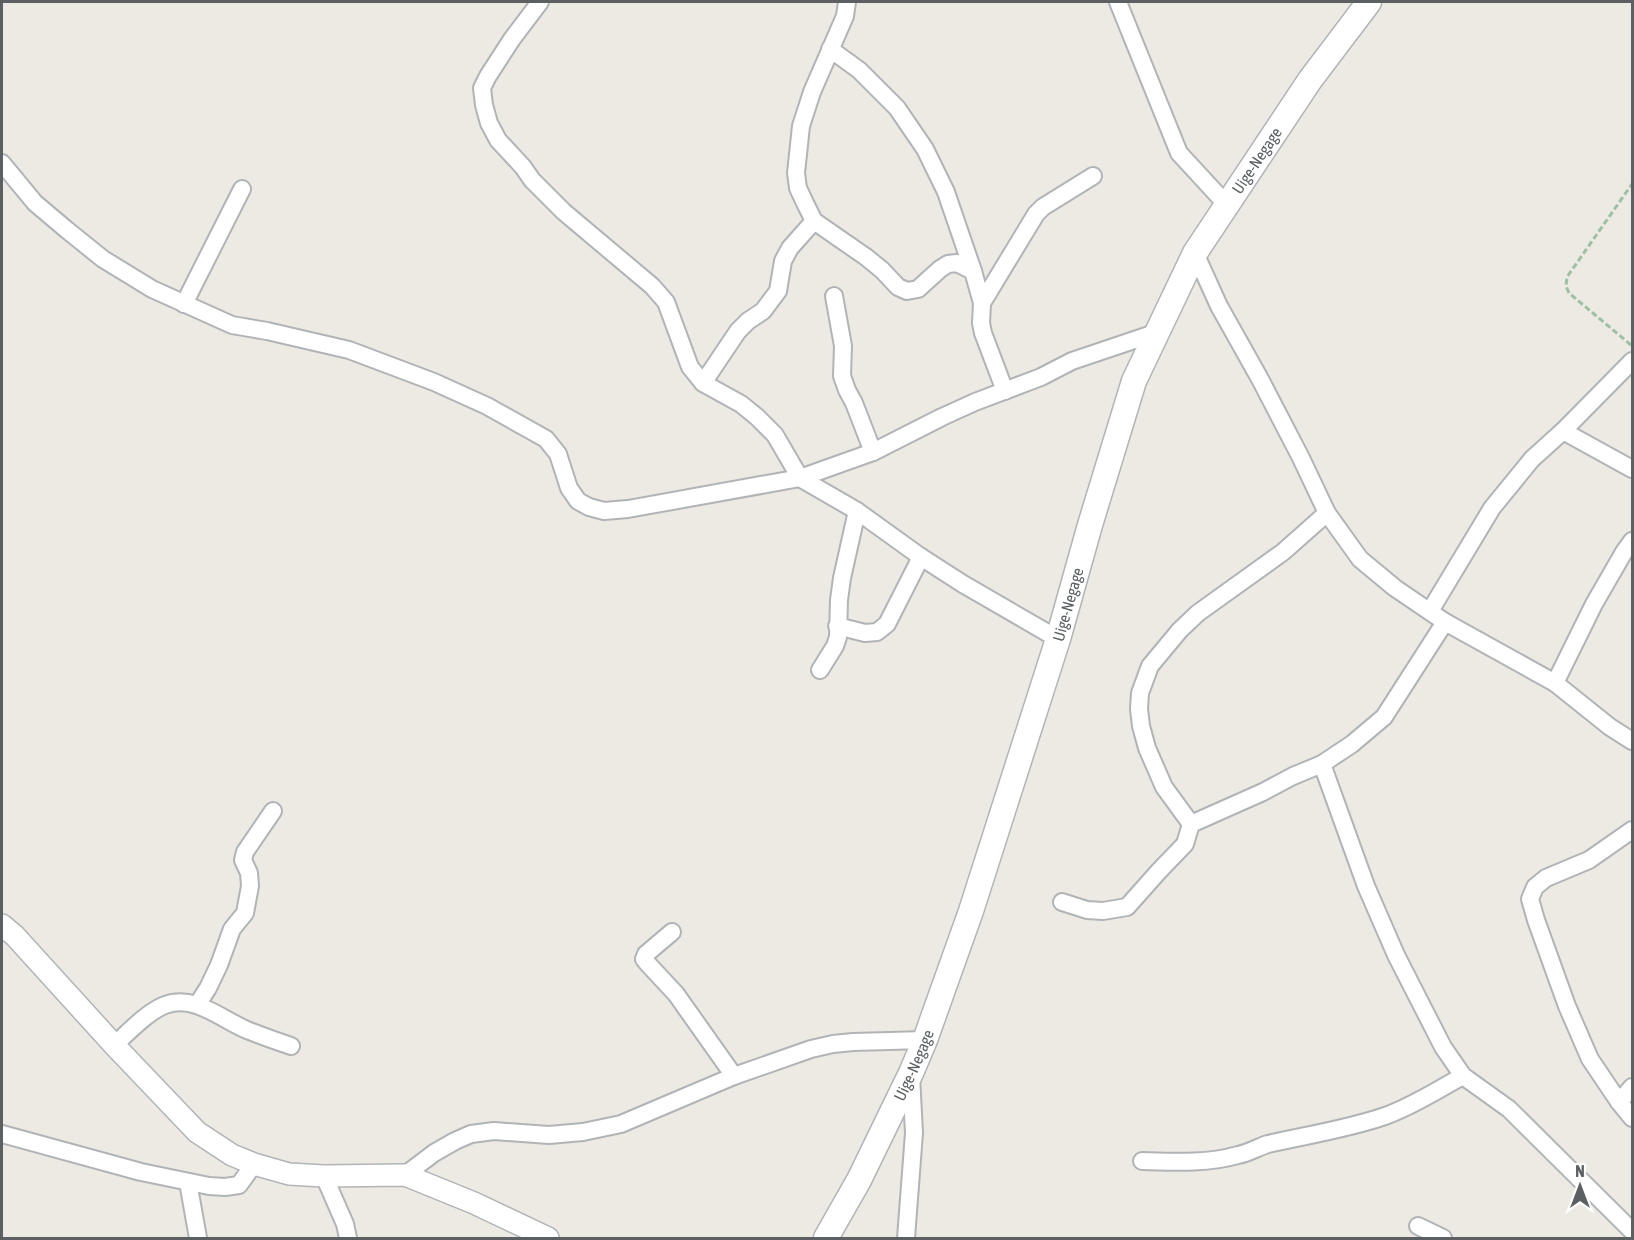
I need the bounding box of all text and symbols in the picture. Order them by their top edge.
street label: Uige-Negage [1228,124,1285,197]
street label: Uige-Negage [1049,566,1087,643]
street label: Uige-Negage [890,1027,937,1103]
north arrow [1550,1156,1610,1216]
text: N [1575,1162,1585,1180]

